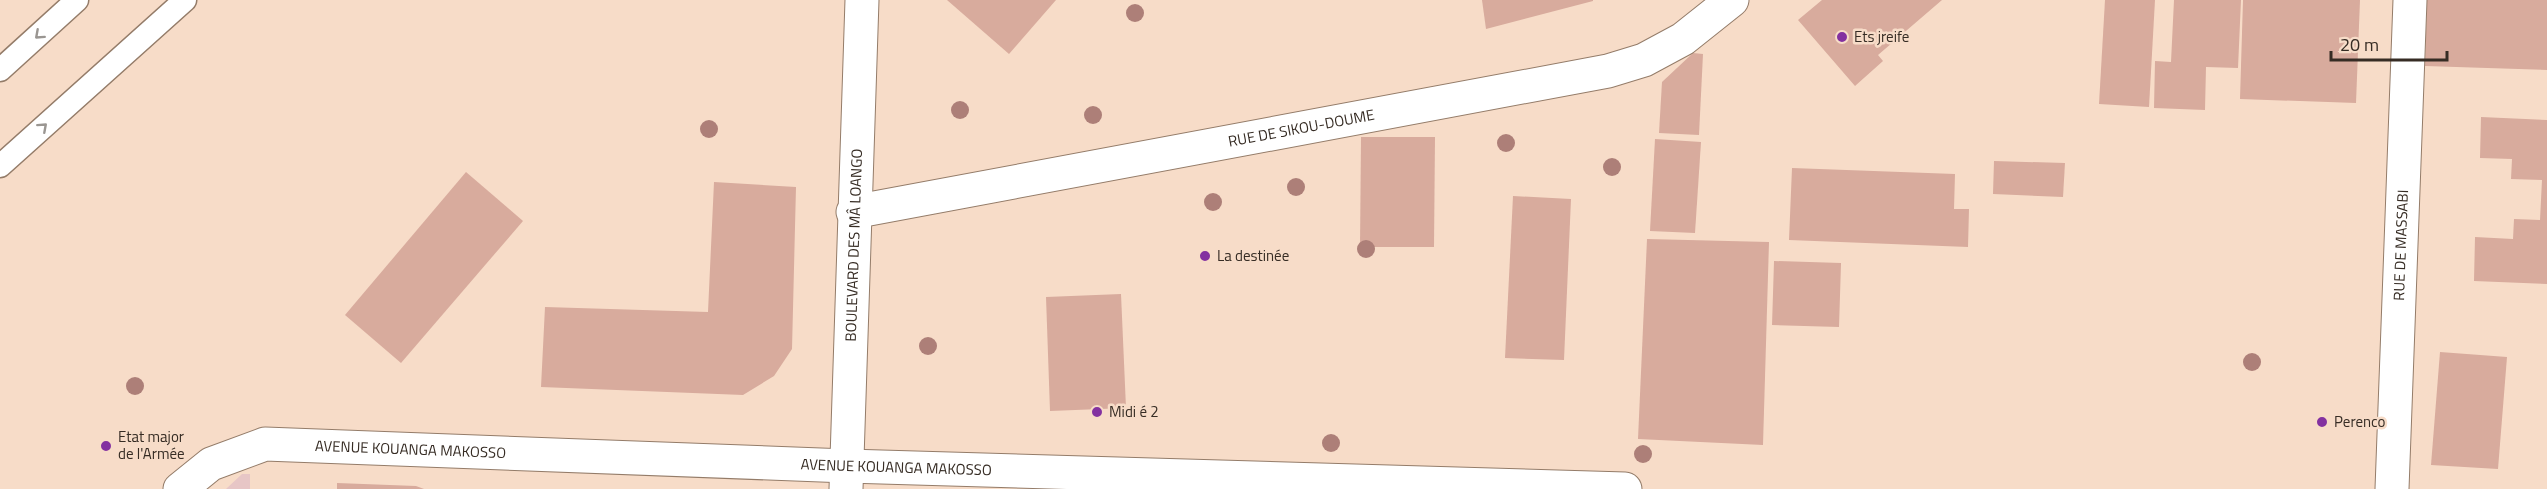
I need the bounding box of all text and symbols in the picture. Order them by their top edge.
scale bar [2331,24,2446,62]
place label: Ets jreife [1854,25,1909,48]
one-way arrow [35,28,46,39]
marker: Ets jreife [1835,30,1849,44]
text: 20 m [2340,31,2379,58]
street label: RUE DE SIKOU-DOUME [1226,103,1376,153]
one-way arrow [37,123,47,134]
street label: BOULEVARD DES MÂ LOANGO [839,148,868,342]
street label: RUE DE MASSABI [2387,189,2414,301]
place label: La destinée [1217,244,1289,267]
marker: La destinée [1198,249,1212,263]
place label: Midi é 2 [1109,400,1159,423]
marker: Midi é 2 [1090,405,1104,419]
place label: Perenco [2334,410,2386,433]
marker: Perenco [2315,415,2329,429]
place label: Etat major de l'Armée [118,425,185,465]
street label: AVENUE KOUANGA MAKOSSO [314,434,507,464]
marker: Etat major de l'Armée [99,439,113,453]
street label: AVENUE KOUANGA MAKOSSO [800,452,992,481]

